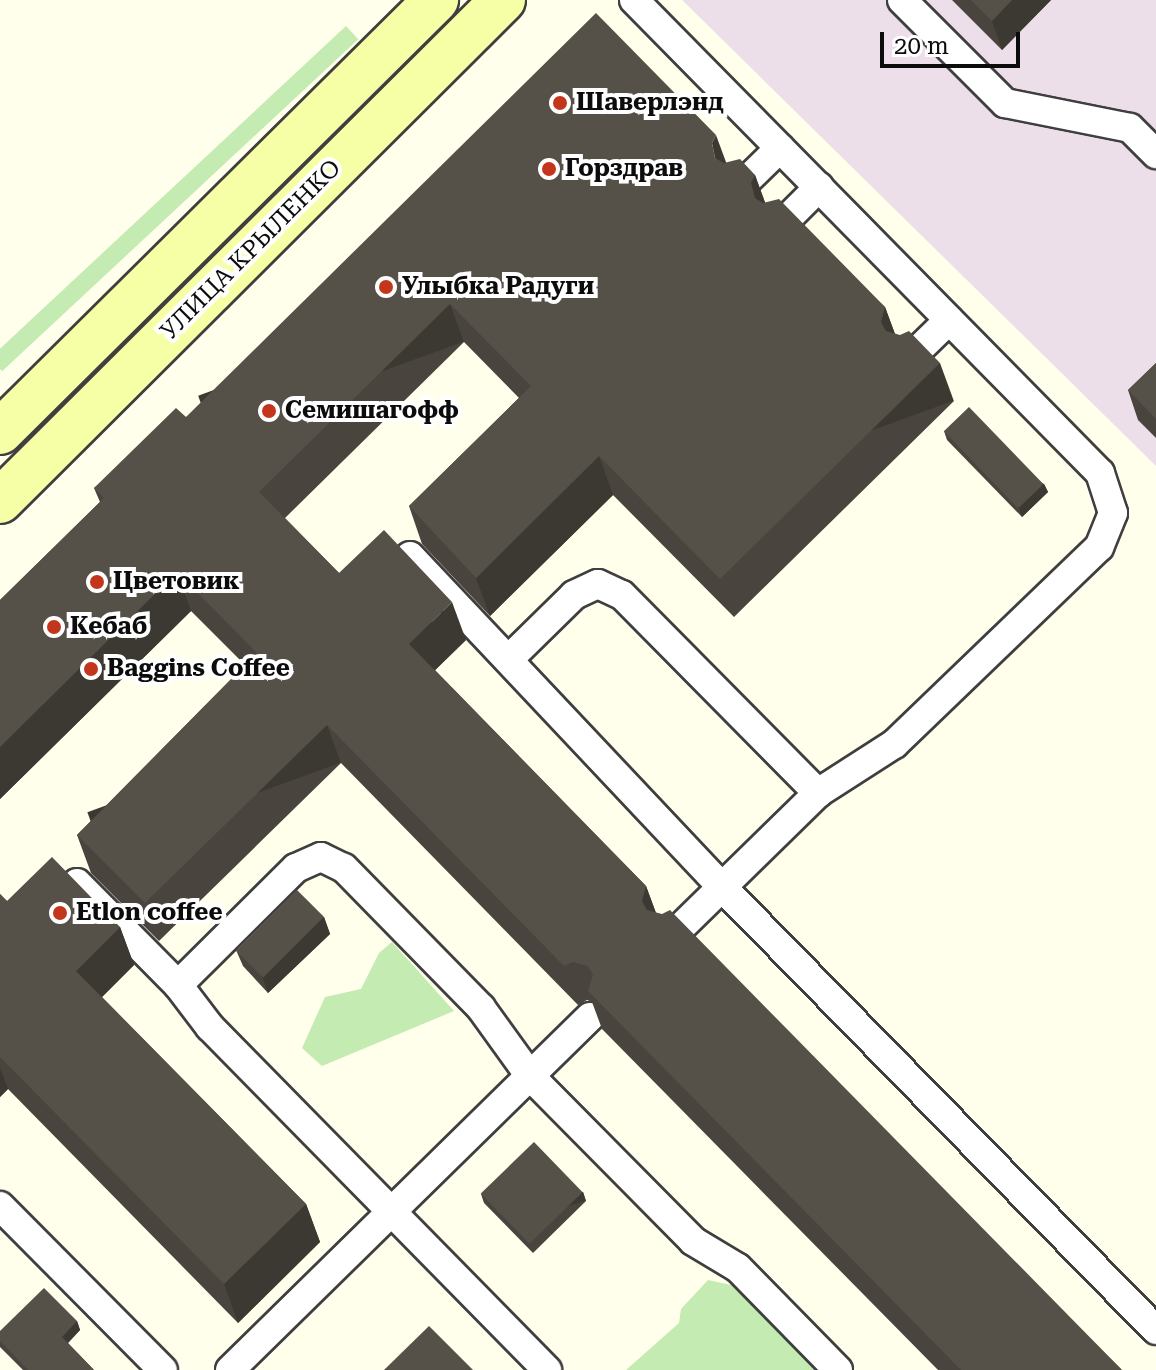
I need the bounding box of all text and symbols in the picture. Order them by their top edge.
scale bar [884,16,1024,66]
text: 20 m [894,32,949,60]
place label: Шаверлэнд [576,89,724,117]
marker: Шаверлэнд [551,94,569,112]
street label: УЛИЦА КРЫЛЕНКО [155,154,347,346]
place label: Горздрав [565,155,683,183]
marker: Горздрав [540,160,558,178]
place label: Улыбка Радуги [402,273,594,301]
marker: Улыбка Радуги [377,278,395,296]
place label: Семишагофф [285,397,459,425]
marker: Семишагофф [260,402,278,420]
place label: Цветовик [113,568,240,596]
marker: Цветовик [88,573,106,591]
place label: Кебаб [70,613,147,641]
marker: Кебаб [45,618,63,636]
place label: Baggins Coffee [107,655,290,683]
marker: Baggins Coffee [82,660,100,678]
place label: Etlon coffee [76,899,223,927]
marker: Etlon coffee [51,904,69,922]

